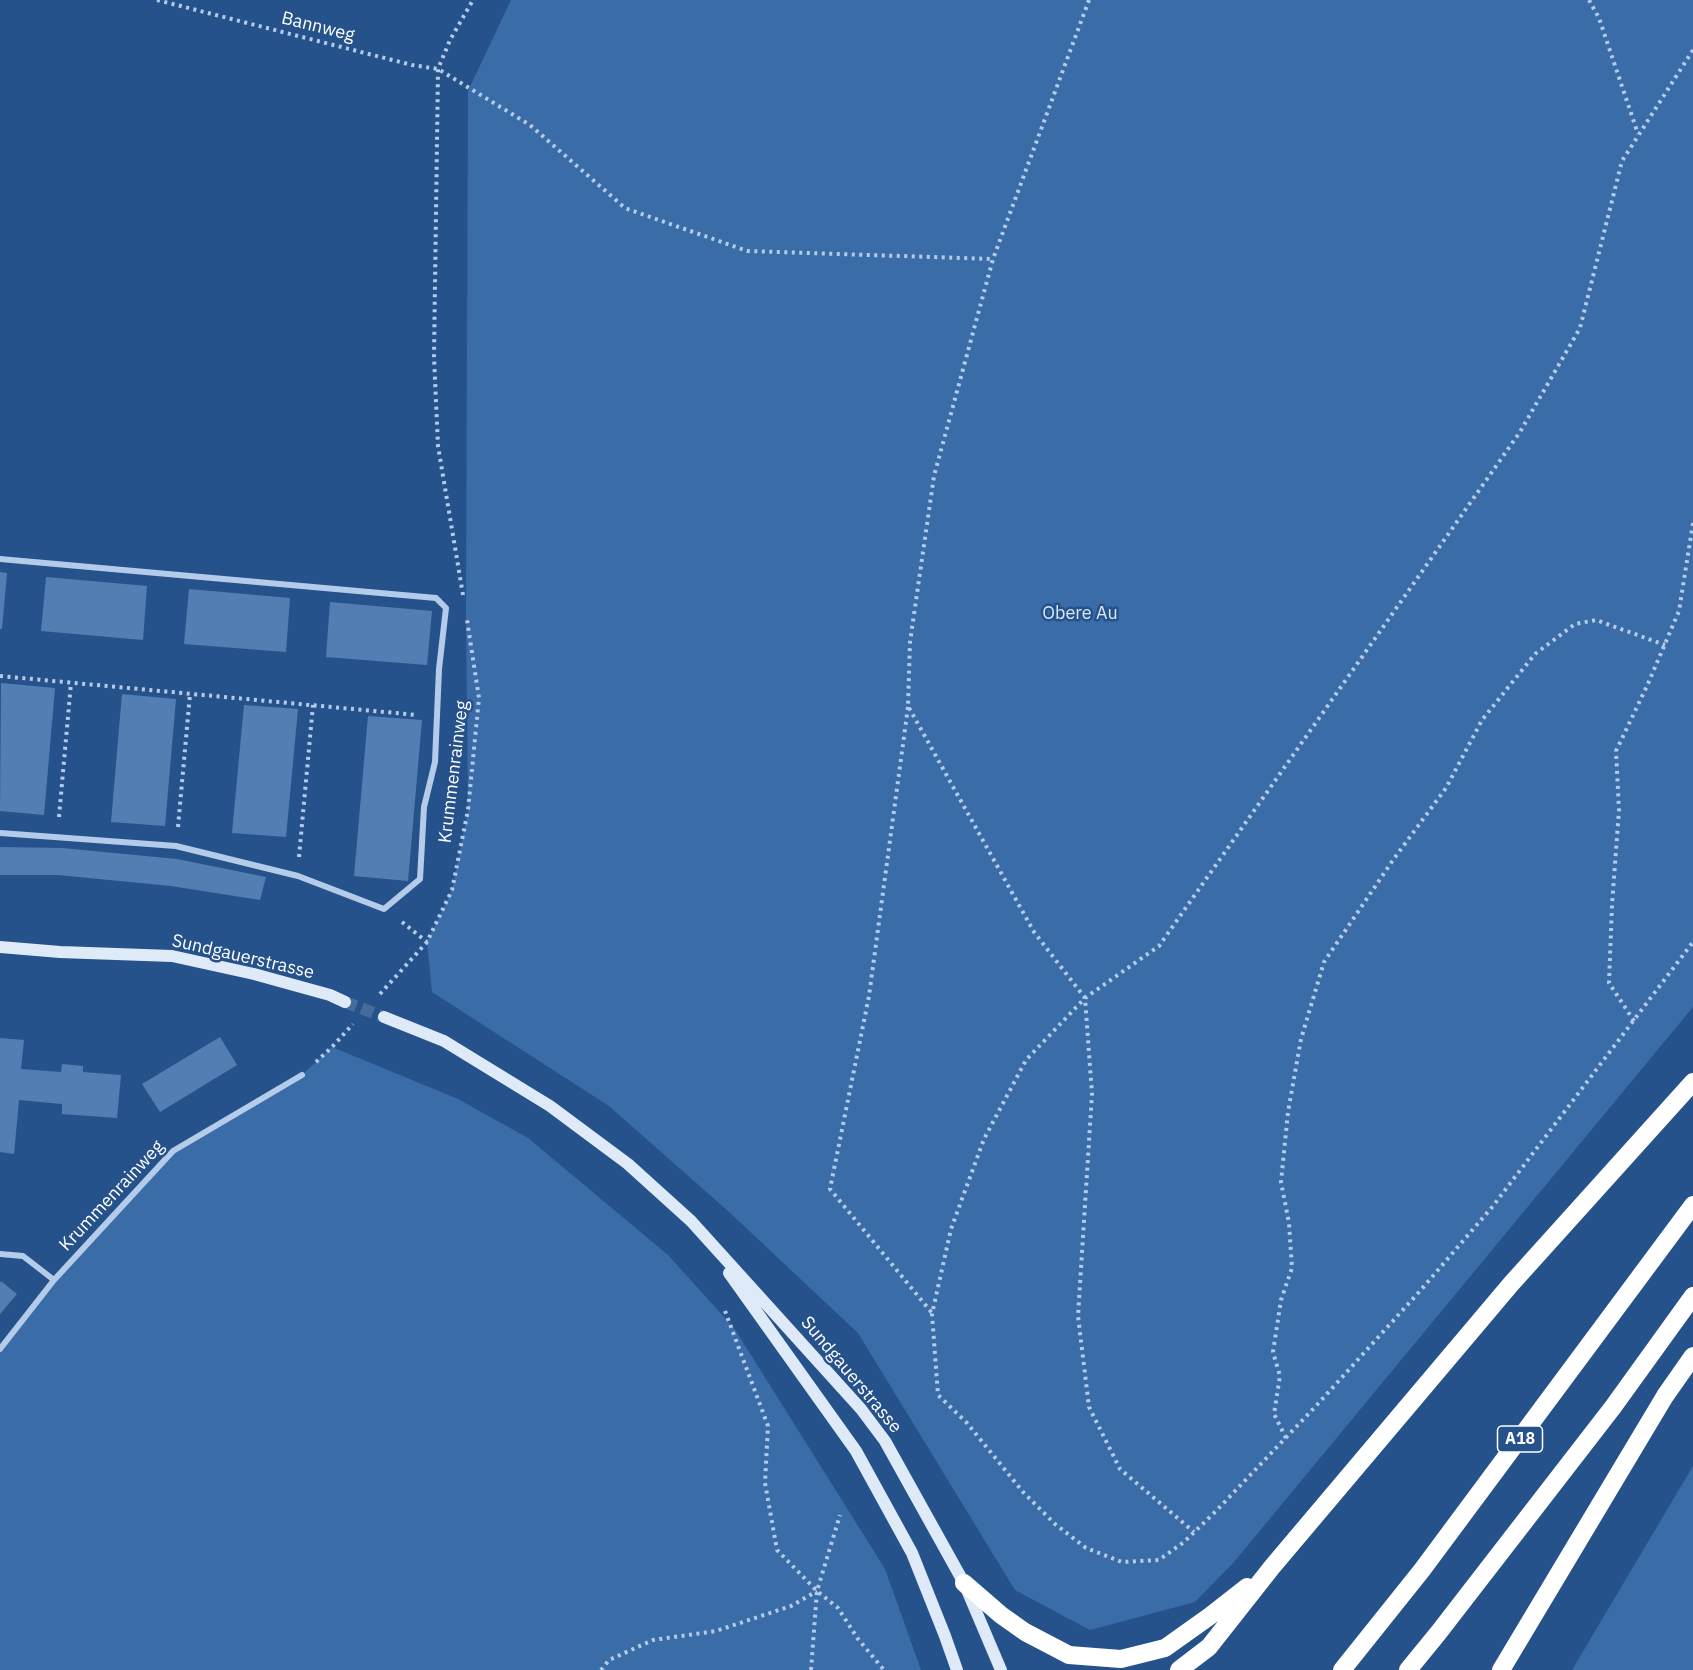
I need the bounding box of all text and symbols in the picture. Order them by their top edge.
street label: Bannweg [279,7,357,47]
park label: Obere Au [1042,603,1118,625]
street label: Krummenrainweg [435,699,473,845]
street label: Sundgauerstrasse [170,930,316,984]
street label: Krummenrainweg [55,1136,169,1256]
street label: Sundgauerstrasse [796,1312,906,1438]
road number: A18 [1498,1426,1543,1452]

